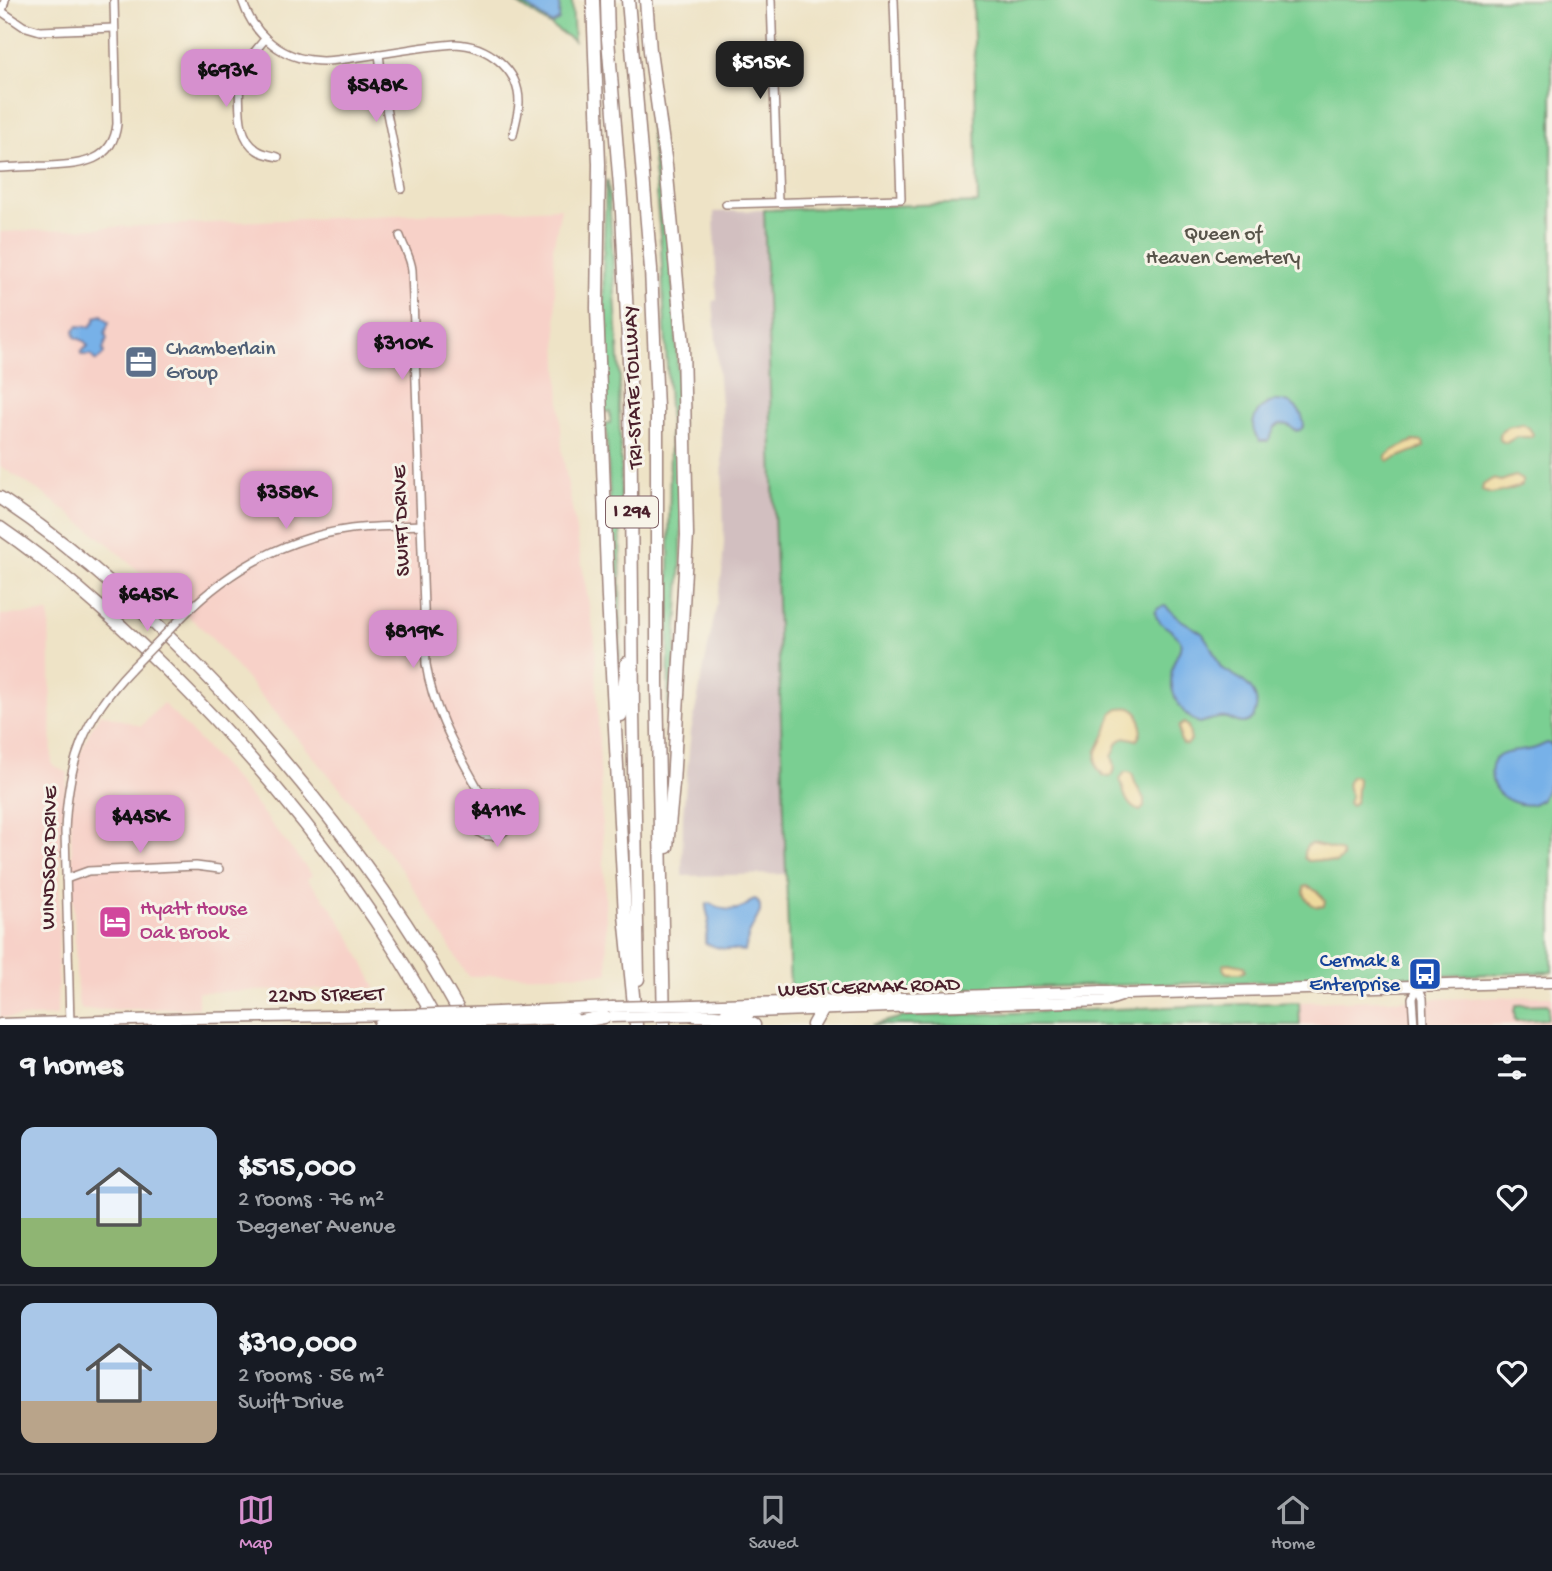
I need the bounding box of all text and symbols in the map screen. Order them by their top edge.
pin: $515K [711,42,809,101]
pin: $693K [177,50,275,109]
text: $515K [732,50,788,77]
text: $693K [197,58,255,85]
pin: $548K [327,64,425,124]
text: $548K [347,73,405,100]
park label: Queen of Heaven Cemetery [1146,223,1300,272]
street label: TRI-STATE TOLLWAY [620,305,650,470]
pin: $310K [353,322,451,382]
text: $310K [373,331,431,358]
place label: Chamberlain Group [166,338,275,387]
office icon: Chamberlain Group [122,343,160,381]
street label: SWIFT DRIVE [389,464,417,577]
pin: $358K [237,472,335,531]
text: $358K [256,480,316,507]
road number: I 294 [606,496,658,527]
pin: $645K [98,574,196,633]
text: $645K [118,582,176,609]
pin: $819K [364,610,462,670]
text: $819K [385,619,441,646]
street label: WINDSOR DRIVE [37,785,65,930]
pin: $411K [448,790,546,849]
pin: $445K [91,796,189,855]
text: $411K [471,798,523,825]
text: $445K [112,804,168,831]
place label: Hyatt House Oak Brook [140,898,249,947]
hotel icon: Hyatt House Oak Brook [96,903,134,941]
place label: Cermak & Enterprise [1309,950,1401,999]
bus stop icon: Cermak & Enterprise [1406,955,1444,993]
street label: WEST CERMAK ROAD [777,973,961,1005]
street label: 22ND STREET [268,983,385,1011]
icon: filters [1493,1048,1531,1086]
text: 9 homes [21,1050,123,1085]
text: $515,000 [238,1152,356,1187]
icon: home [77,1155,161,1239]
icon: heart [1493,1178,1531,1216]
text: 2 rooms · 76 m² [238,1187,384,1214]
text: Degener Avenue [238,1214,395,1241]
text: $310,000 [238,1328,357,1363]
icon: home [77,1331,161,1415]
icon: heart [1493,1354,1531,1392]
text: 2 rooms · 56 m² [238,1363,384,1390]
text: Swift Drive [238,1390,344,1417]
tab: Map [237,1491,275,1556]
tab: Saved [749,1491,797,1556]
tab: Home [1271,1491,1315,1556]

